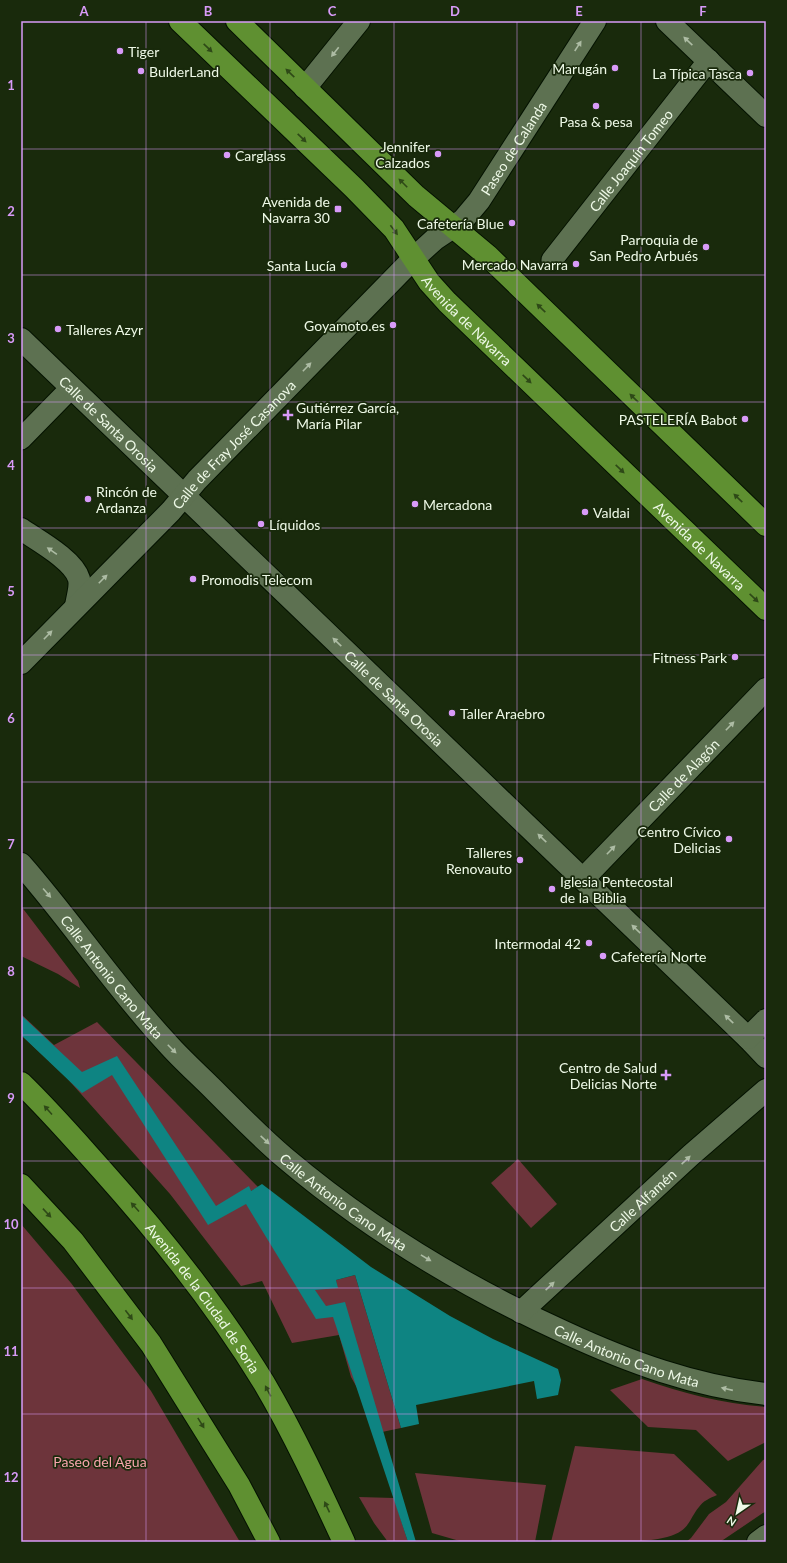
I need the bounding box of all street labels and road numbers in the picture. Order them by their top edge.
street label: Paseo de Calanda [477,98,550,198]
street label: Calle Joaquín Tomeo [585,105,676,215]
street label: Avenida de Navarra [419,272,516,369]
street label: Calle de Santa Orosia [56,372,162,475]
street label: Calle de Fray José Casanova [168,376,299,512]
street label: Avenida de Navarra [651,498,749,593]
street label: Calle de Santa Orosia [341,647,447,750]
street label: Calle de Alagón [644,735,722,815]
street label: Calle Antonio Cano Mata [58,911,167,1042]
street label: Calle Antonio Cano Mata [277,1149,410,1254]
street label: Calle Alfamén [605,1165,679,1235]
street label: Avenida de la Ciudad de Soria [142,1219,264,1376]
street label: Calle Antonio Cano Mata [552,1320,701,1390]

